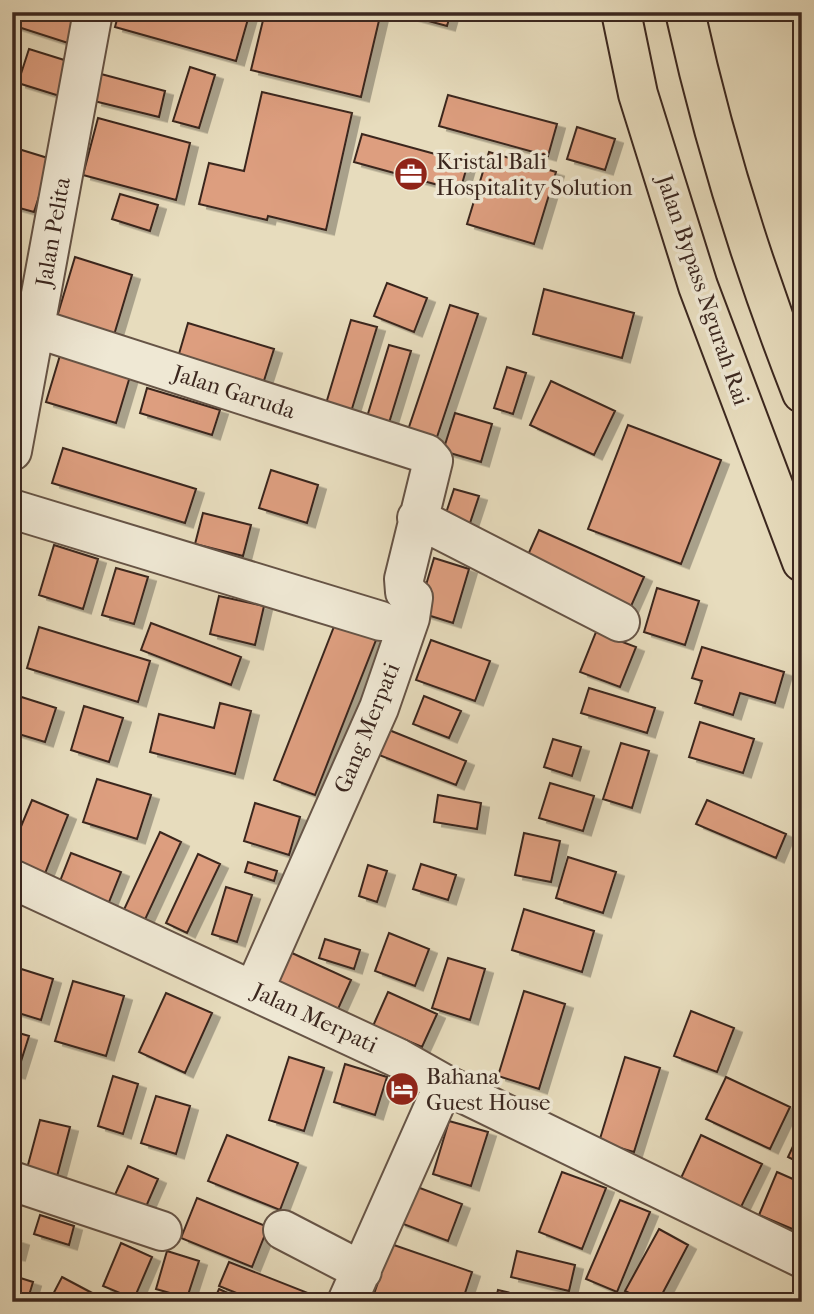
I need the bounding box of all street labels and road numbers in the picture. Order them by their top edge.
street label: Jalan Bypass Ngurah Rai [650,169,755,409]
street label: Jalan Pelita [30,175,76,291]
street label: Jalan Garuda [168,359,299,425]
street label: Gang Merpati [329,659,405,797]
street label: Jalan Merpati [246,976,382,1059]

